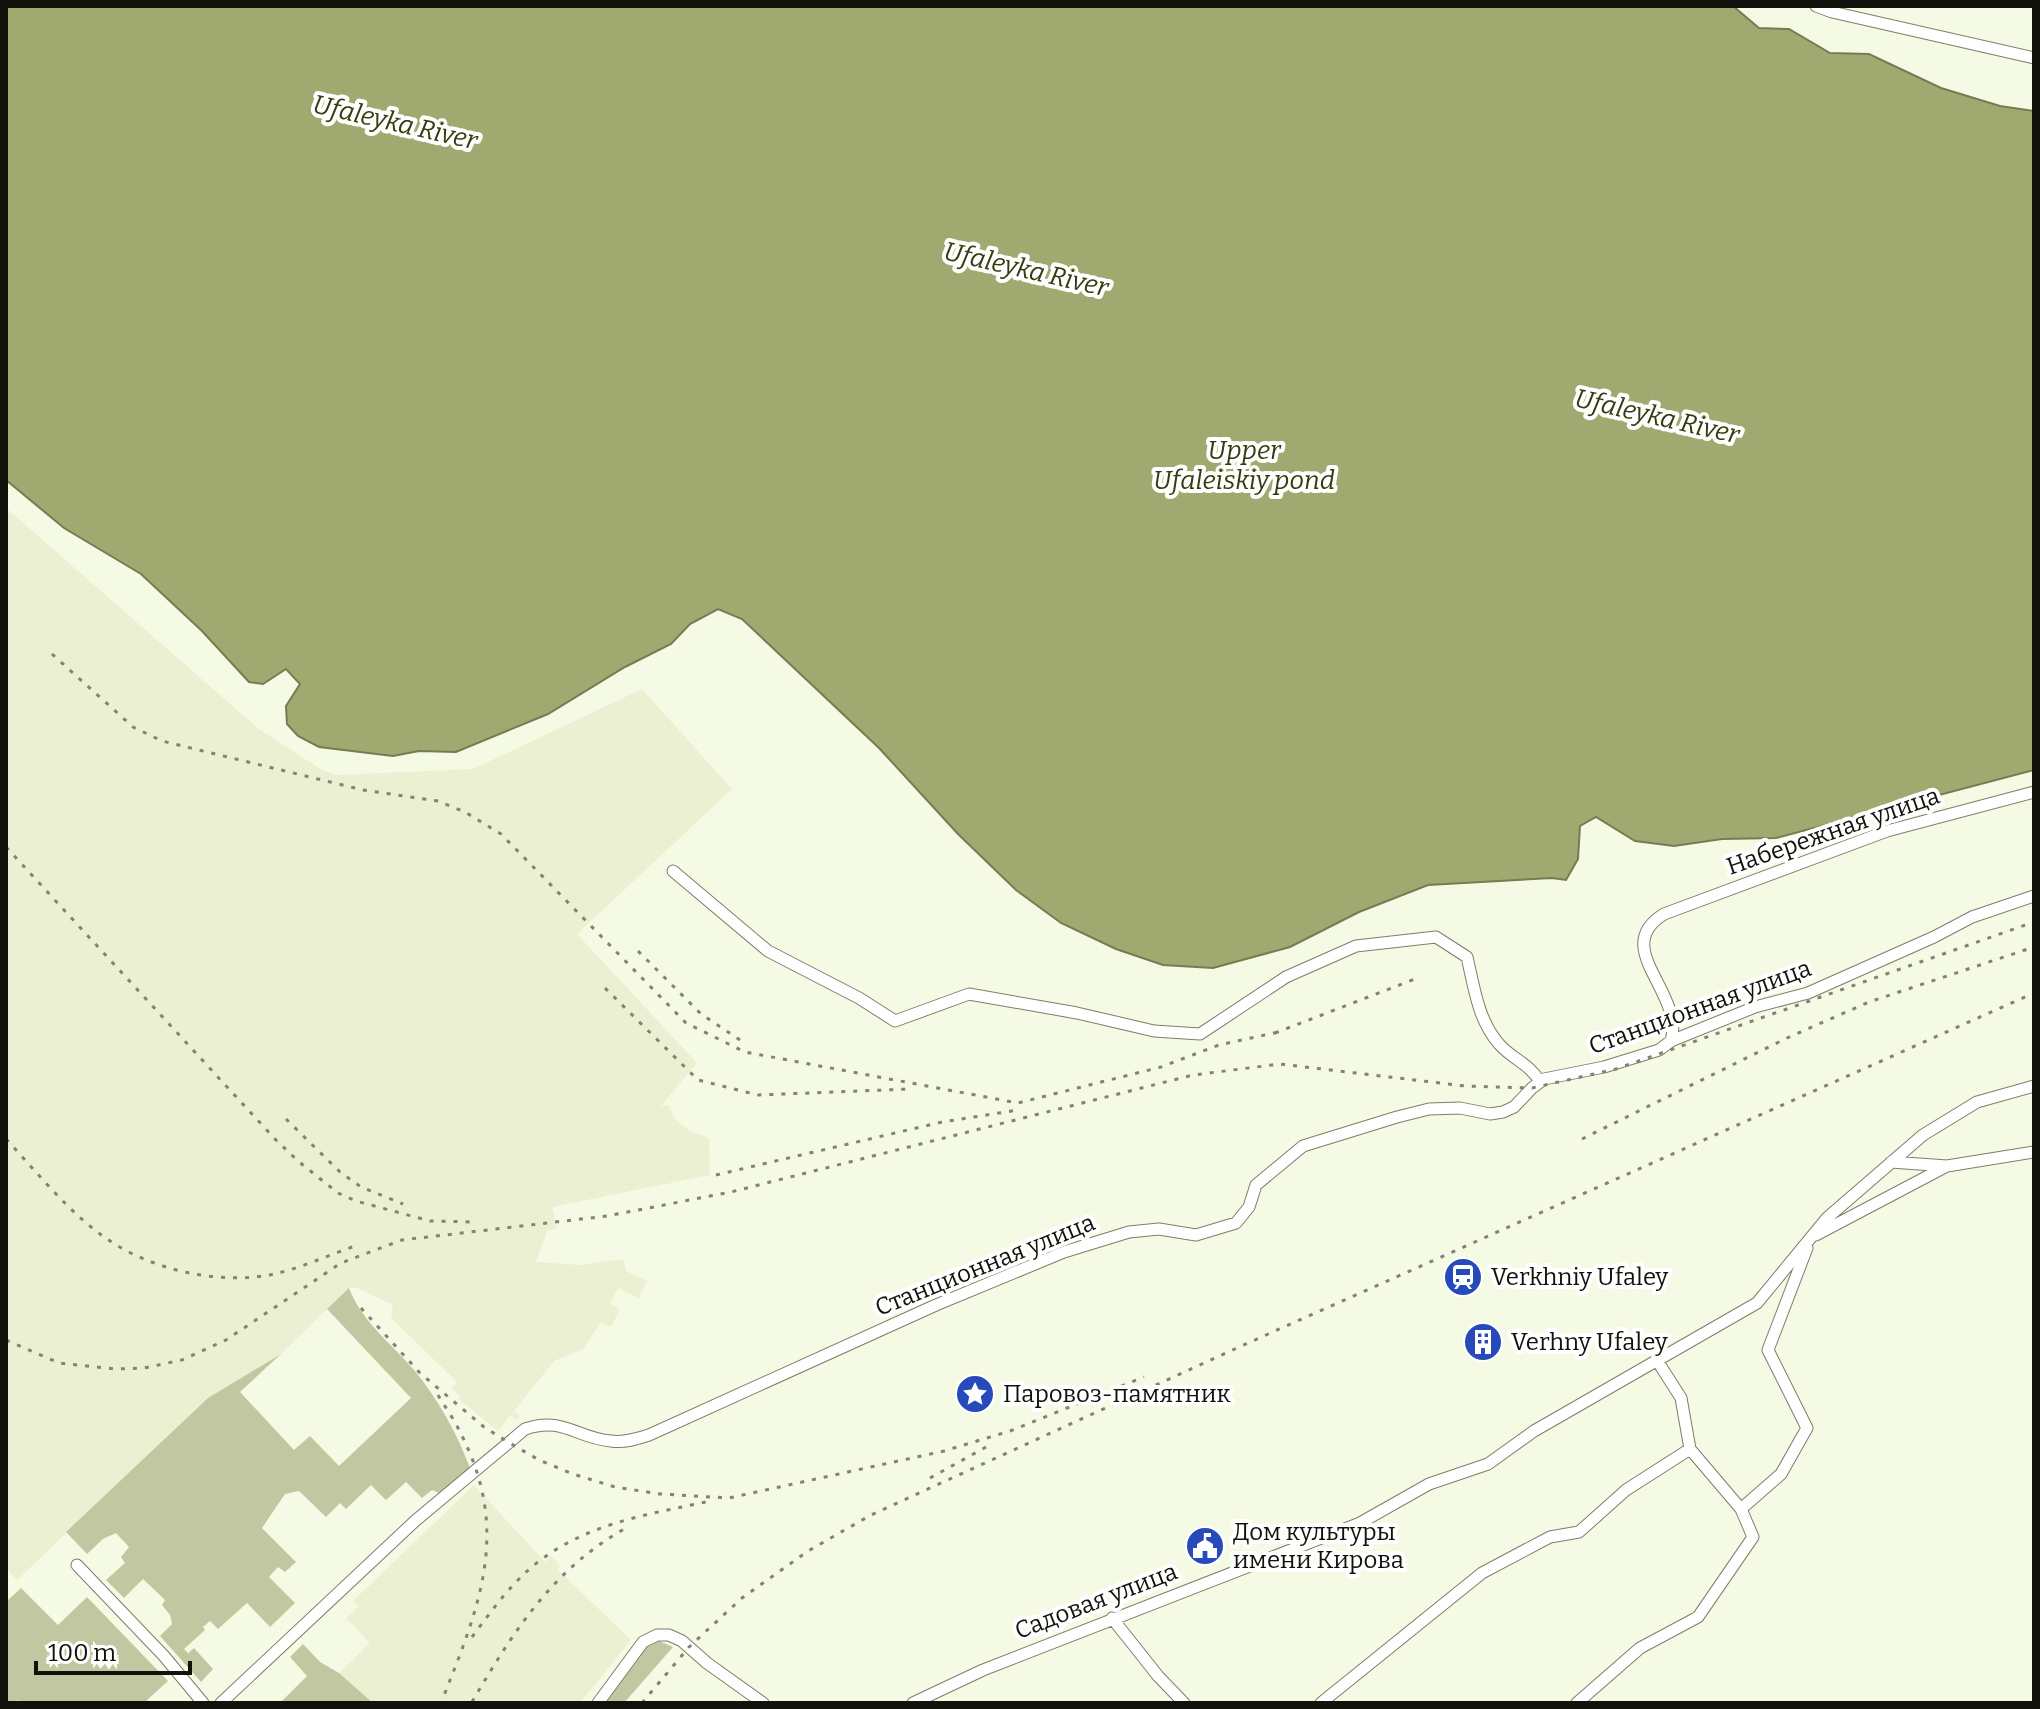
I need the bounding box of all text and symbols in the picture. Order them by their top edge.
water label: Ufaleyka River [310,89,481,157]
water label: Ufaleyka River [941,236,1112,304]
water label: Ufaleyka River [1572,383,1743,451]
water label: Upper Ufaleiskiy pond [1153,435,1335,496]
street label: Набережная улица [1723,781,1943,881]
street label: Станционная улица [1585,954,1815,1060]
street label: Станционная улица [871,1208,1099,1322]
station icon: Verkhniy Ufaley [1442,1256,1484,1298]
place label: Verkhniy Ufaley [1491,1263,1669,1291]
building icon: Verhny Ufaley [1462,1321,1504,1363]
place label: Verhny Ufaley [1511,1328,1668,1356]
place icon: Паровоз-памятник [954,1373,996,1415]
place label: Паровоз-памятник [1003,1380,1231,1408]
place label: Дом культуры имени Кирова [1233,1518,1404,1574]
public building icon: Дом культуры имени Кирова [1184,1525,1226,1567]
street label: Садовая улица [1011,1557,1181,1645]
scale bar [36,1625,190,1675]
text: 100 m [48,1639,116,1667]

